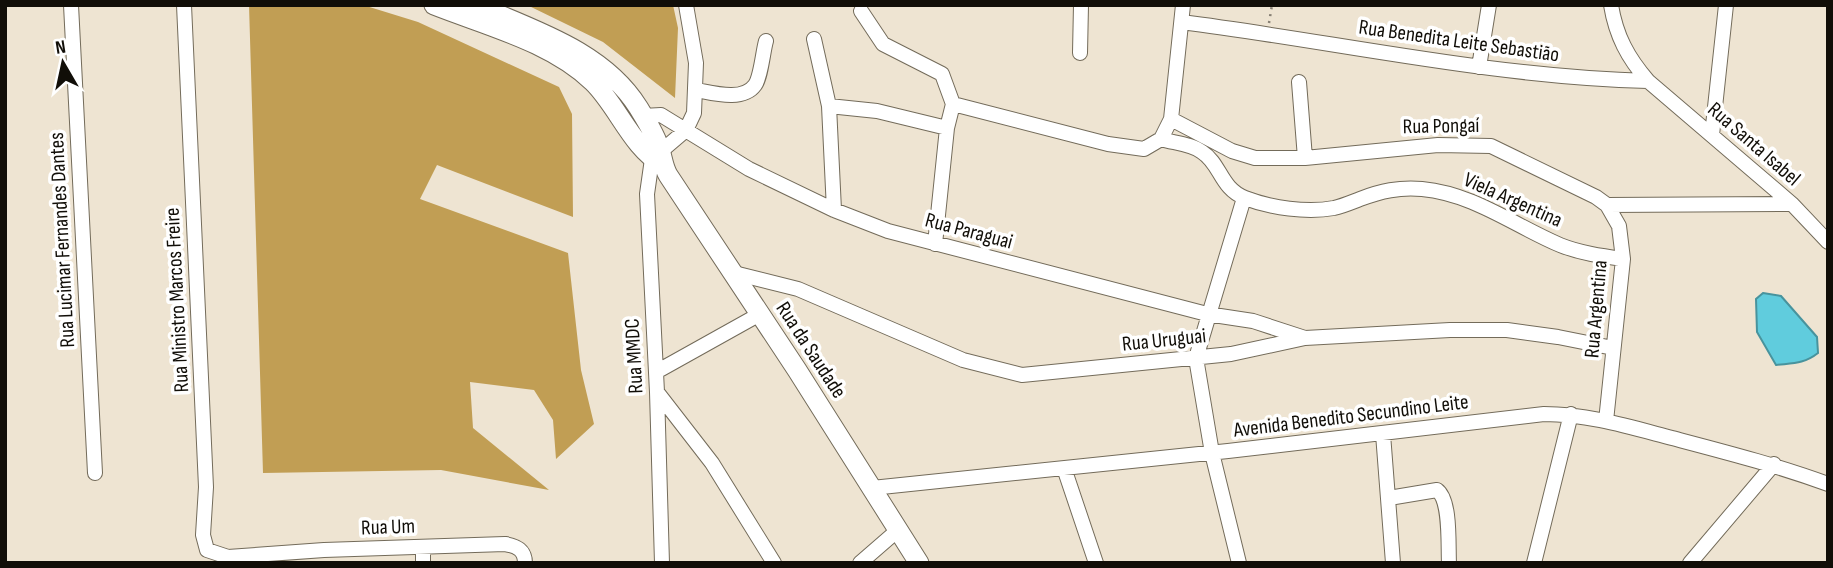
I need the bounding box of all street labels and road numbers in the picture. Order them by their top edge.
street label: Rua Benedita Leite Sebastião [1357,15,1561,67]
street label: Rua Santa Isabel [1703,97,1805,191]
street label: Rua Pongaí [1402,113,1480,139]
street label: Rua Lucimar Fernandes Dantes [44,132,80,348]
street label: Viela Argentina [1460,167,1566,233]
street label: Rua Ministro Marcos Freire [160,207,194,393]
street label: Rua Paraguai [923,207,1015,255]
street label: Rua Argentina [1579,259,1613,359]
street label: Rua da Saudade [771,297,851,403]
street label: Rua MMDC [620,318,648,394]
street label: Rua Uruguai [1121,323,1207,357]
street label: Avenida Benedito Secundino Leite [1231,389,1470,443]
street label: Rua Um [361,514,415,540]

